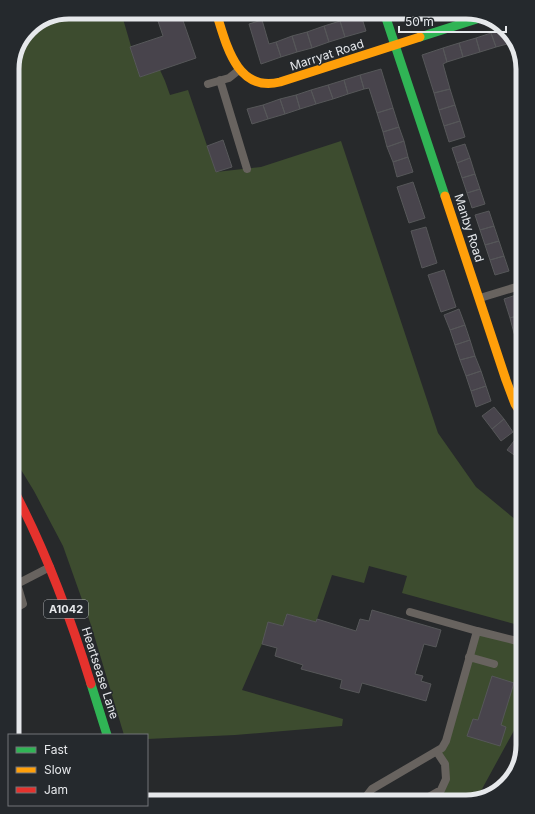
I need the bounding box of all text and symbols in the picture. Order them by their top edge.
scale bar [399,8,506,34]
text: 50 m [405,14,434,29]
street label: Marryat Road [288,36,366,74]
street label: Manby Road [451,192,488,264]
road number: A1042 [44,600,88,618]
street label: Heartsease Lane [79,625,122,721]
legend [8,734,148,806]
text: Fast [44,742,68,757]
text: Slow [44,762,72,777]
text: Jam [44,782,68,797]

